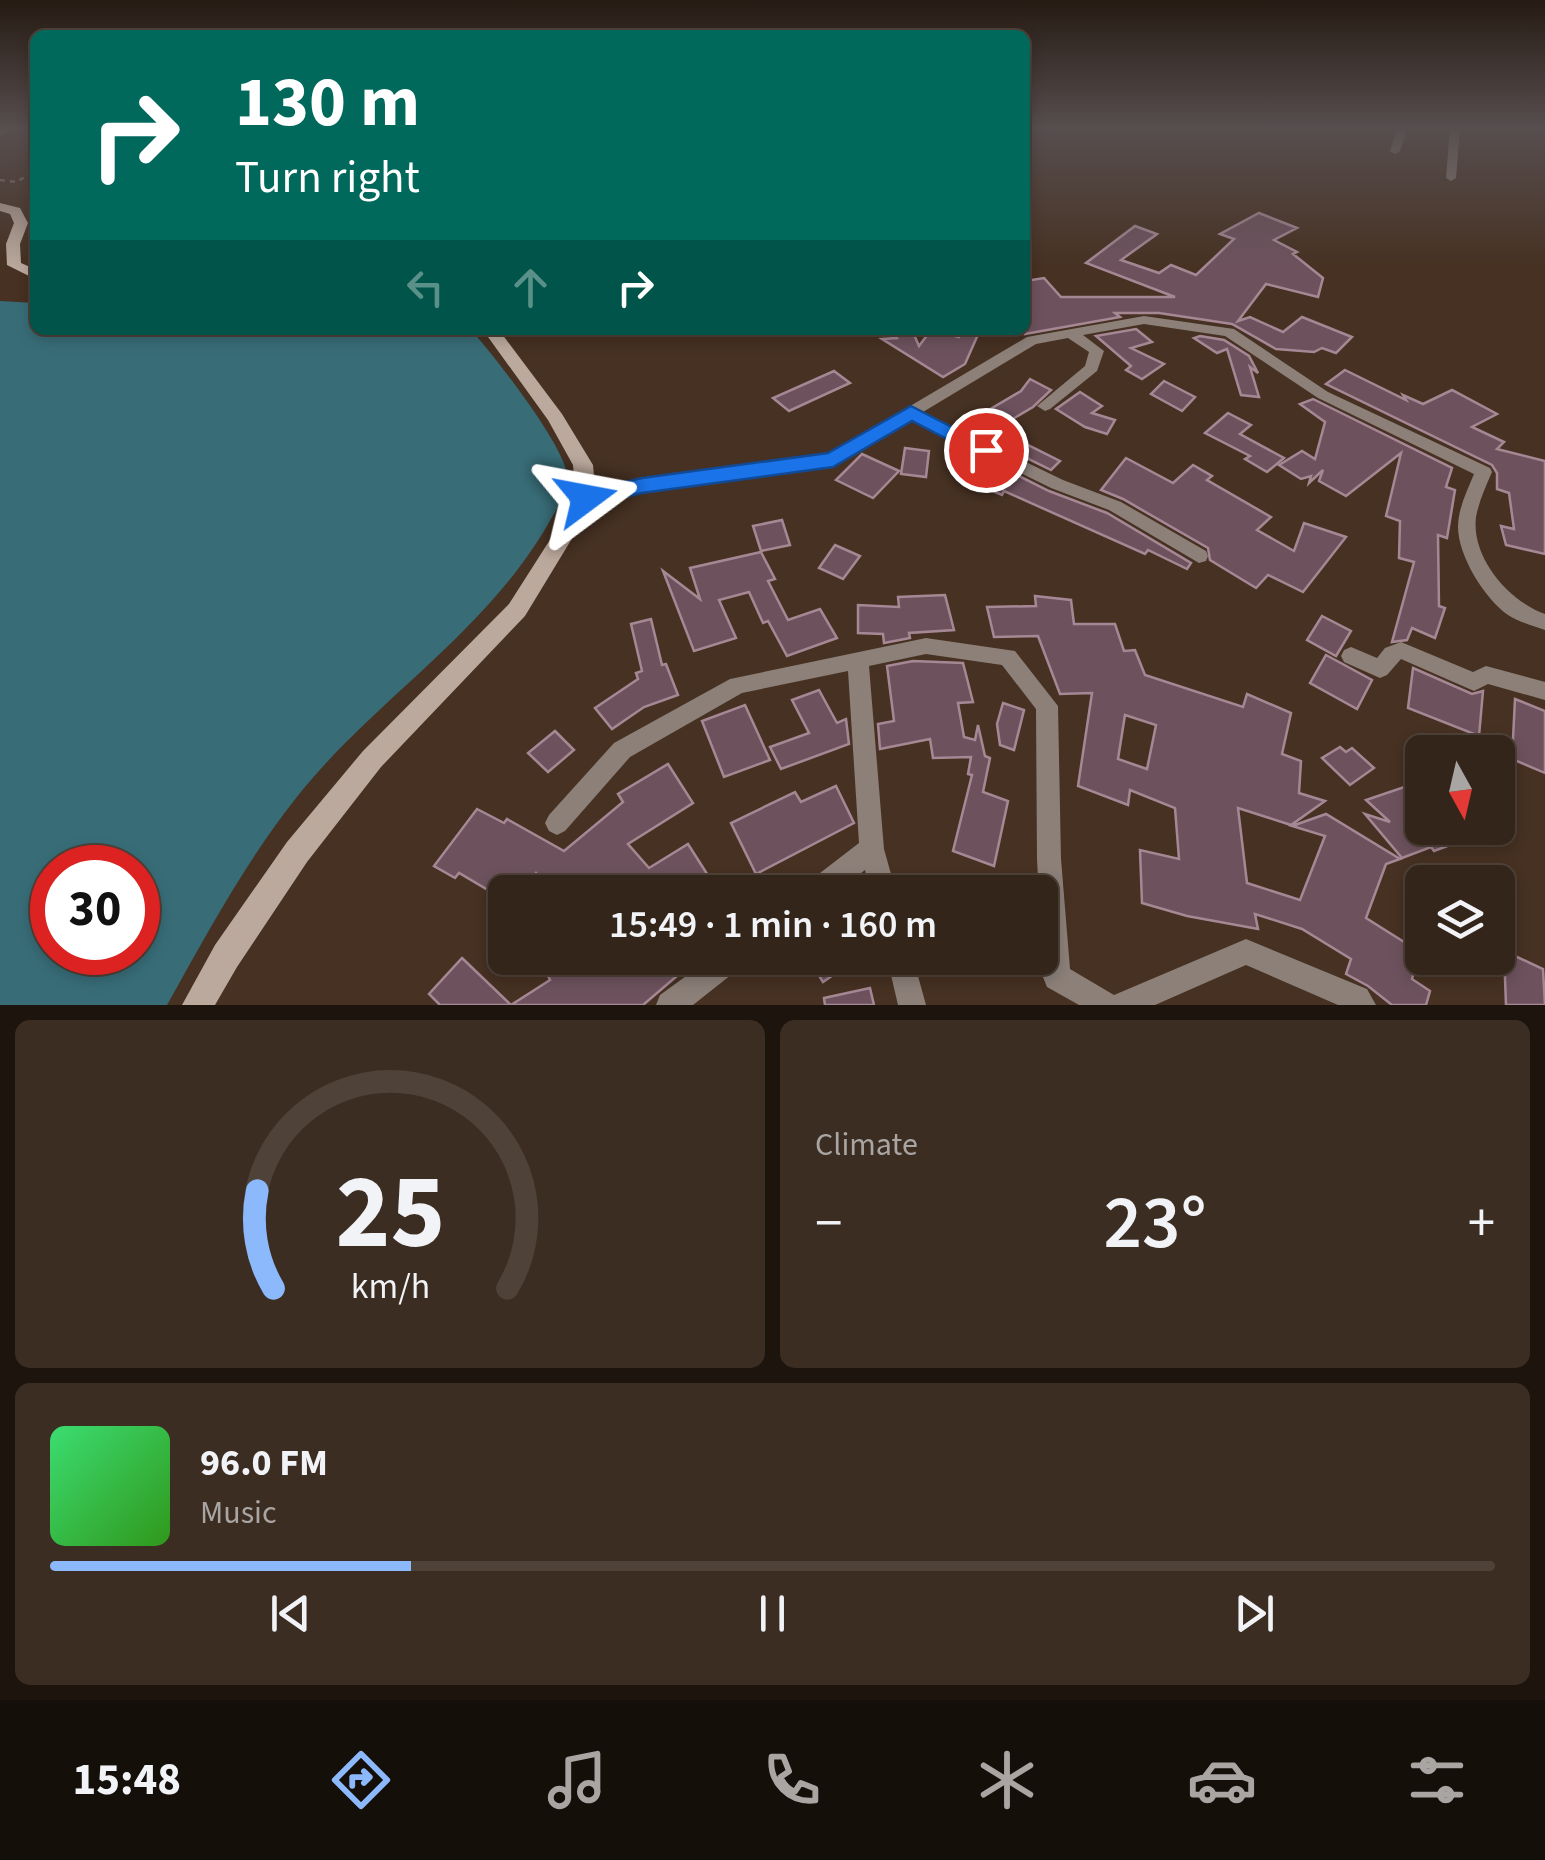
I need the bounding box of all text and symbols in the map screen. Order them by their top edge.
text: 130 m [235,53,420,153]
icon: right [70,70,200,200]
text: Turn right [235,146,420,210]
icon: left [398,260,453,315]
icon: ahead [503,260,558,315]
icon: right [608,260,663,315]
pin [944,408,1029,493]
icon: arrive [959,423,1014,478]
position arrow [534,446,638,550]
north arrow [1405,735,1515,845]
map controls [1405,735,1515,975]
speed limit sign: 30 [30,845,160,975]
button: layers [1405,865,1515,975]
text: 15:49 · 1 min · 160 m [609,898,937,952]
text: Climate [815,1122,918,1168]
text: 25 [335,1140,445,1288]
text: 23° [1103,1170,1207,1277]
text: − [815,1185,842,1263]
text: + [1468,1185,1495,1263]
text: km/h [350,1261,430,1312]
text: 96.0 FM [200,1436,328,1490]
text: Music [200,1490,277,1536]
icon: previous [263,1586,318,1641]
icon: pause [745,1586,800,1641]
icon: next [1227,1586,1282,1641]
icon: directions [326,1745,396,1815]
icon: music [542,1745,612,1815]
icon: phone [757,1745,827,1815]
icon: climate [972,1745,1042,1815]
icon: car [1187,1745,1257,1815]
icon: filters [1402,1745,1472,1815]
text: 15:48 [73,1748,181,1812]

